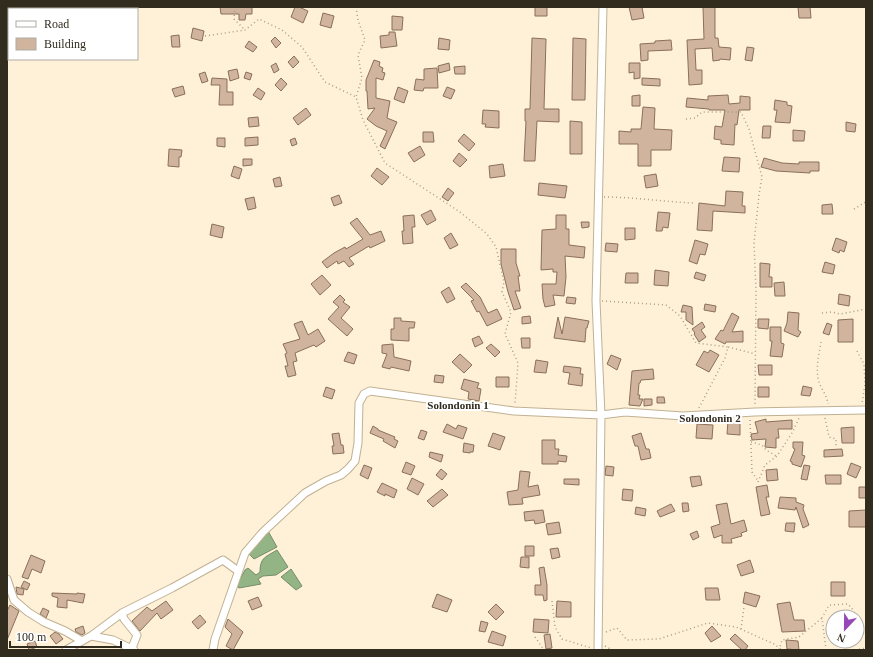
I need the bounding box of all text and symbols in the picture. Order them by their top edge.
legend [8,8,138,60]
text: Road [44,17,69,31]
text: Building [44,37,86,51]
district label: Solondonin 1 [427,399,489,411]
district label: Solondonin 2 [679,412,741,424]
north arrow [825,609,865,649]
scale bar [10,623,121,649]
text: 100 m [16,630,47,644]
text: N [835,631,847,645]

